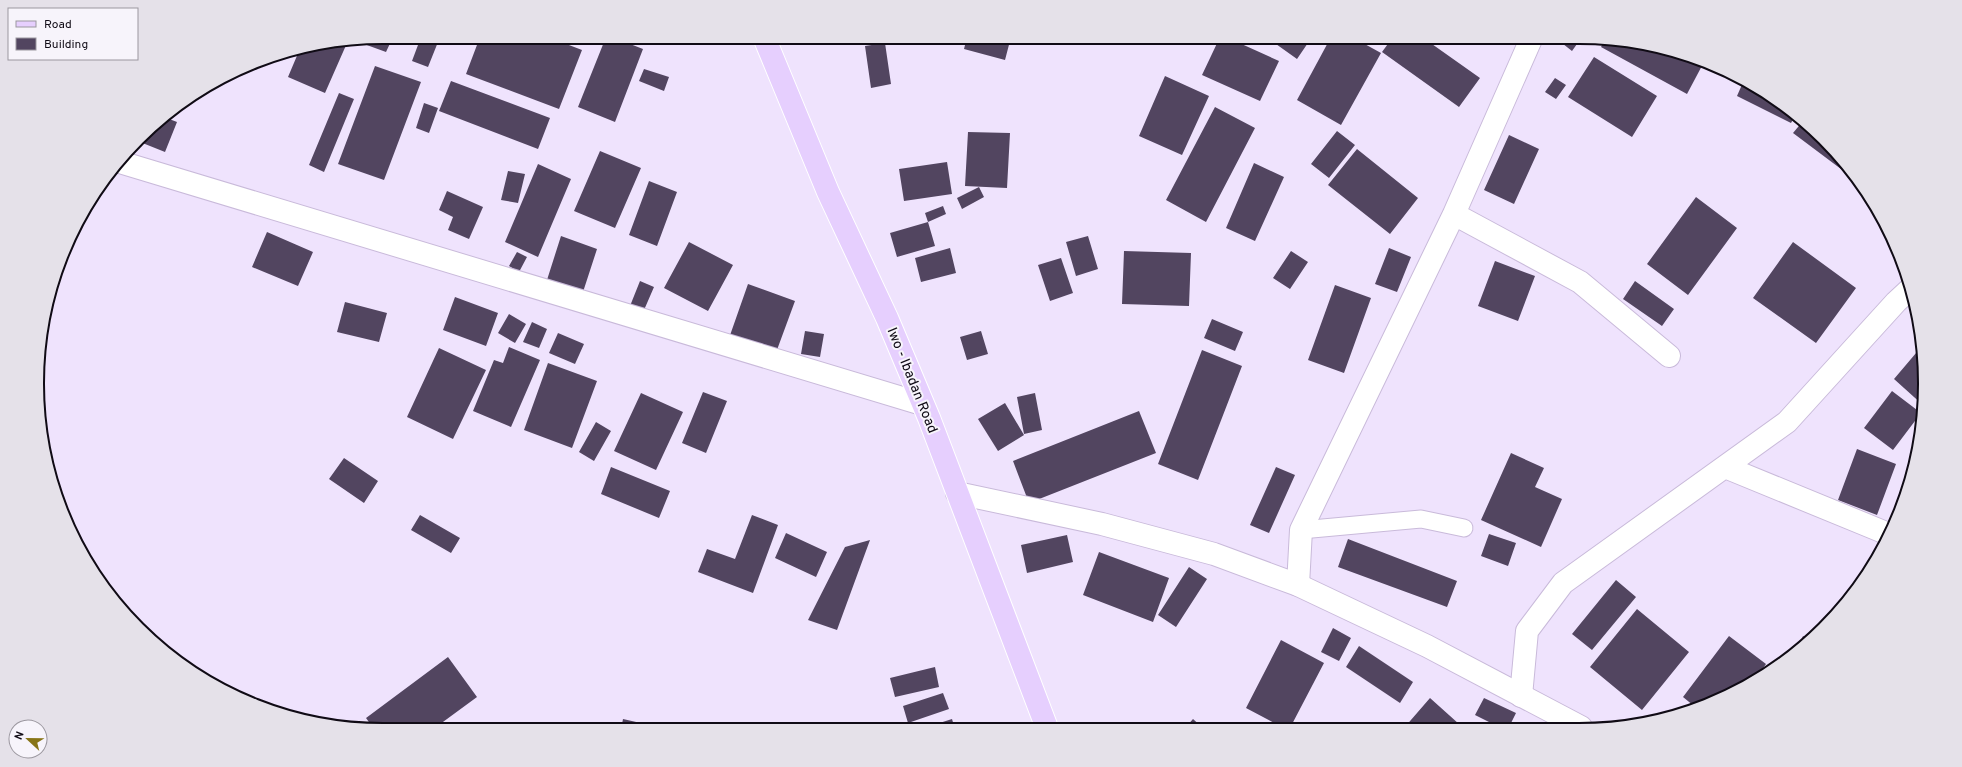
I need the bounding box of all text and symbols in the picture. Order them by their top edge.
legend [8,8,138,60]
text: Road [44,17,72,33]
text: Building [44,37,88,53]
street label: Iwo - Ibadan Road [883,325,941,436]
north arrow [8,719,48,759]
text: N [12,729,28,742]

